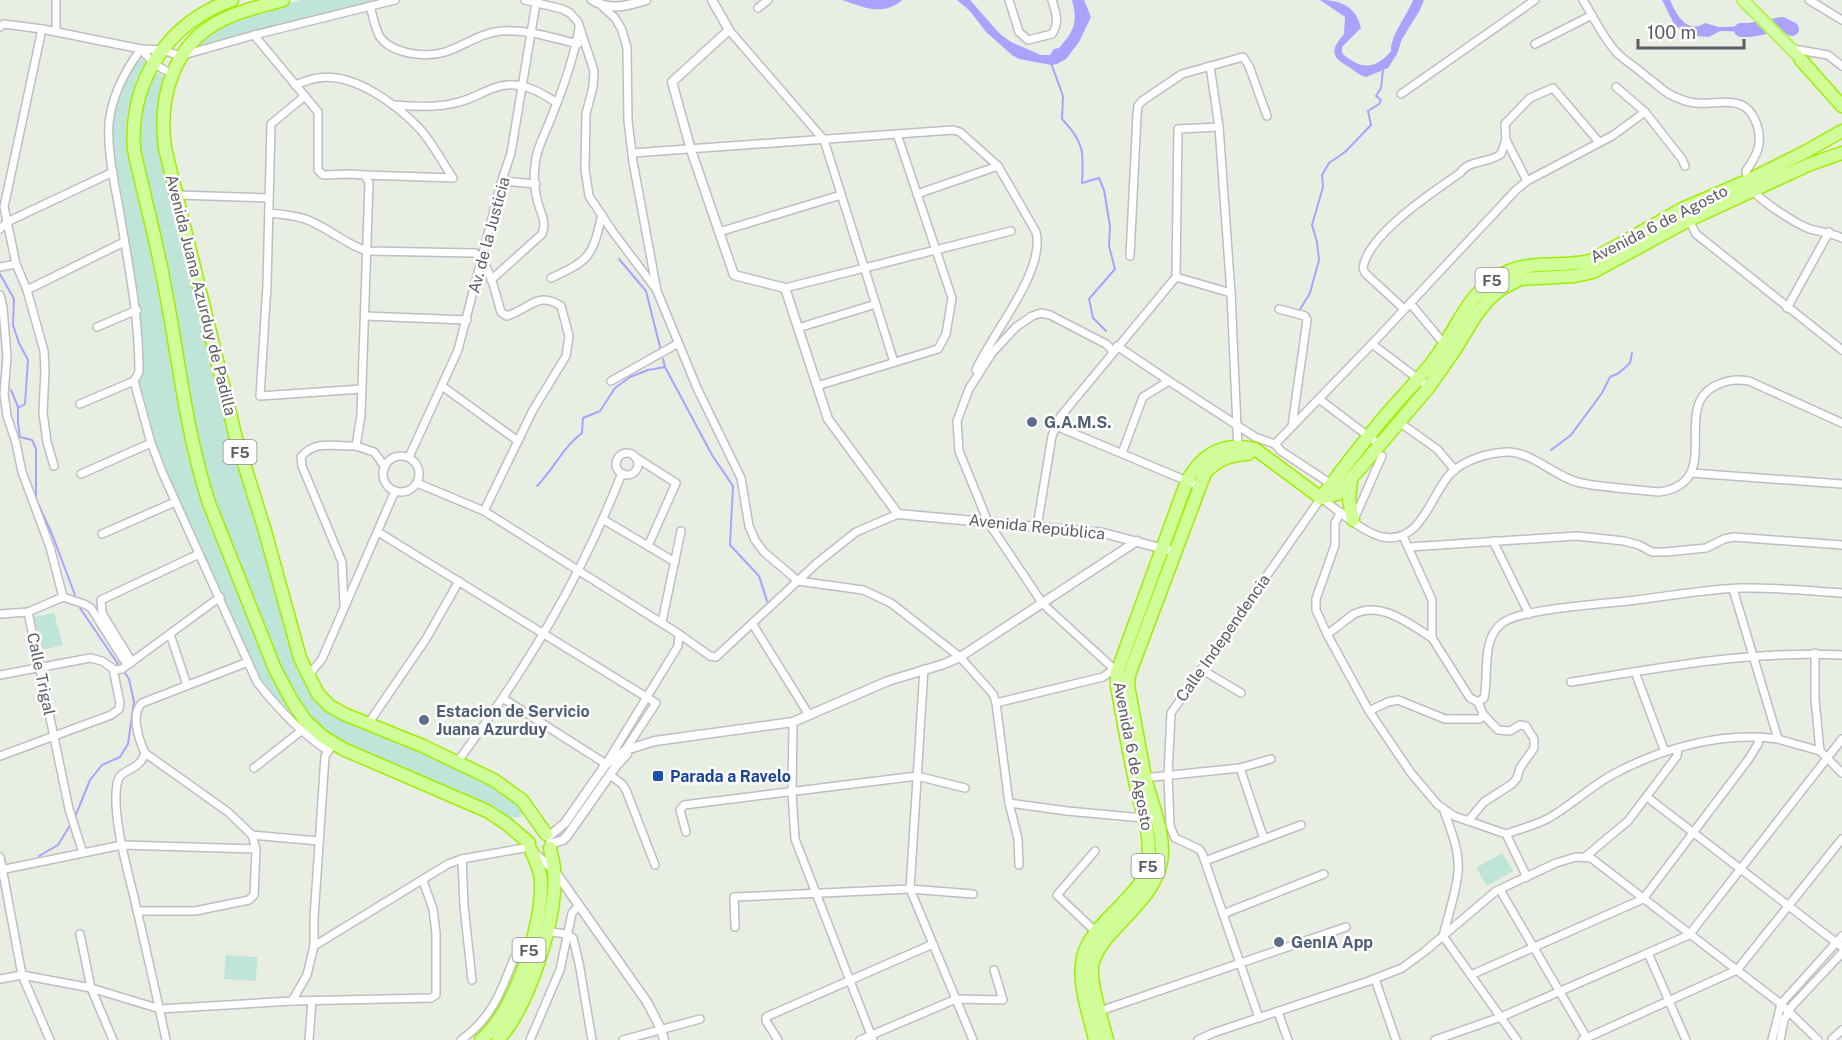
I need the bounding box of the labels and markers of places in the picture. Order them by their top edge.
place label: G.A.M.S. [1044,413,1111,432]
marker: G.A.M.S. [1025,415,1039,429]
place label: Estacion de Servicio Juana Azurduy [436,702,590,739]
marker: Estacion de Servicio Juana Azurduy [417,713,431,727]
place label: Parada a Ravelo [670,767,791,786]
marker: Parada a Ravelo [651,769,665,783]
place label: GenIA App [1291,933,1373,952]
marker: GenIA App [1272,935,1286,949]

